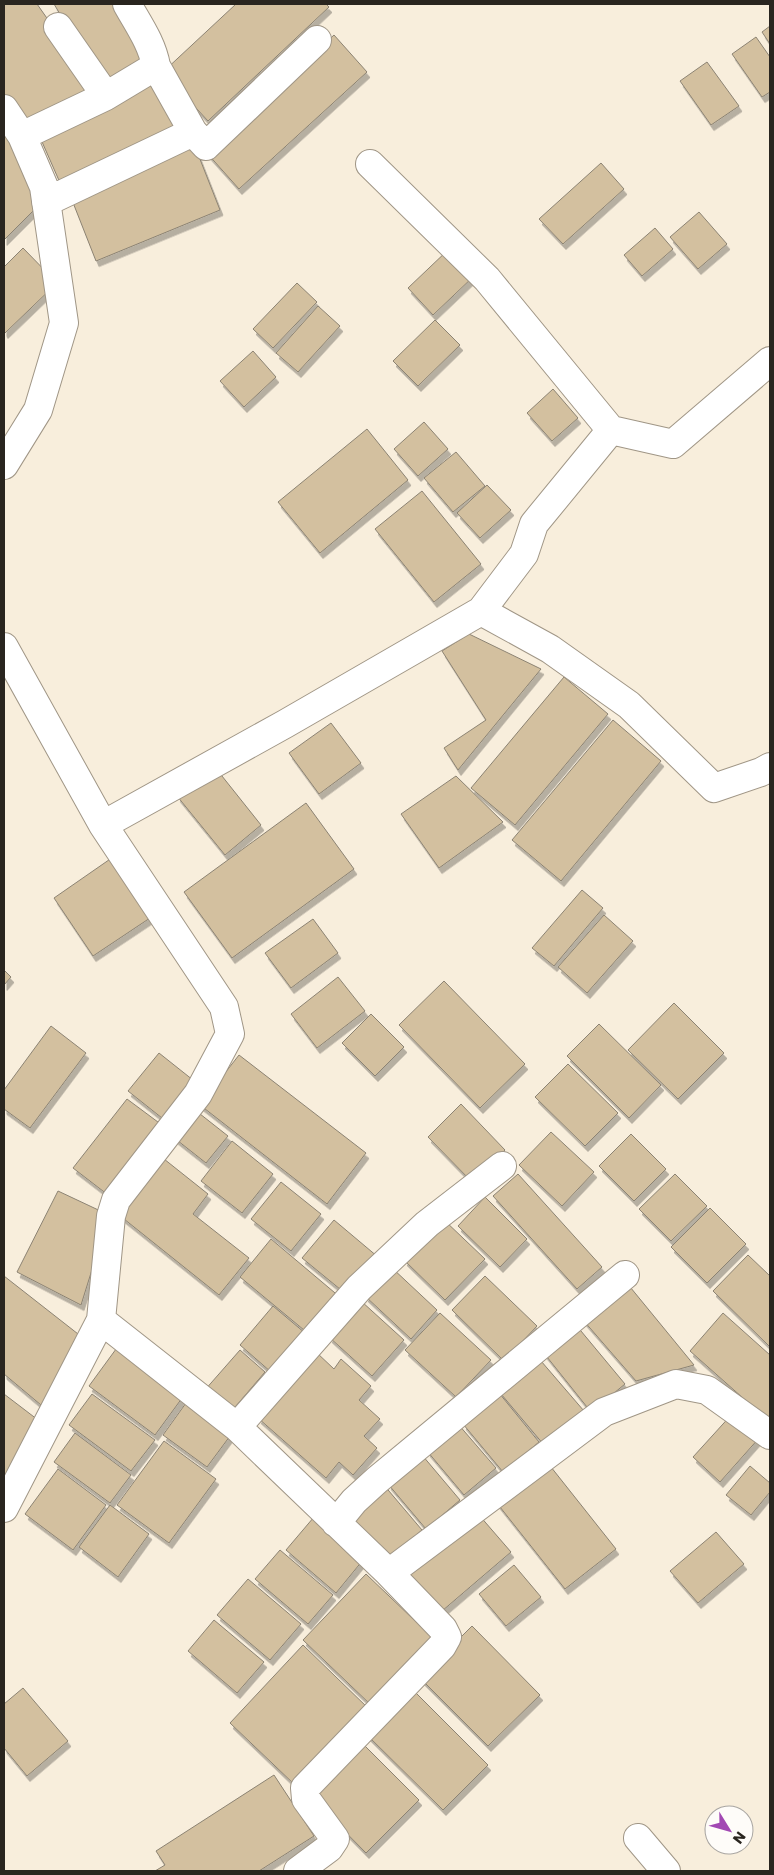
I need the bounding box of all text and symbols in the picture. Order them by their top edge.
north arrow [704,1805,754,1855]
text: N [728,1828,751,1848]

